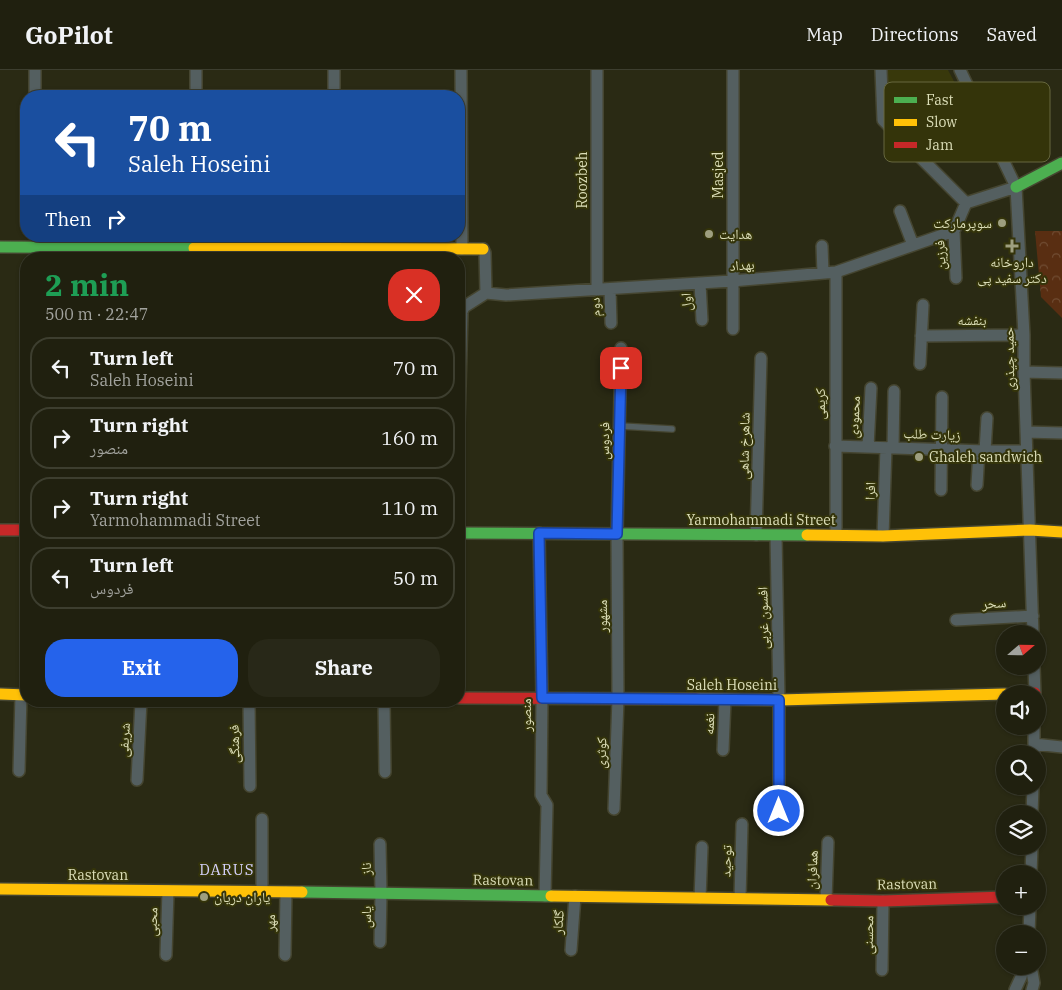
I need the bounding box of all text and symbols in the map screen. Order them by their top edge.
text: GoPilot [25,19,113,51]
text: Map [806,23,843,46]
text: Directions [871,23,959,46]
text: Saved [987,23,1037,46]
legend [884,82,1050,162]
text: Fast [926,91,954,109]
text: 70 m [128,105,212,151]
icon: left [45,110,110,175]
text: Slow [926,113,957,131]
text: Jam [926,136,953,154]
text: Saleh Hoseini [128,149,270,178]
street label: Roozbeh [573,151,591,208]
street label: Masjed [709,151,727,199]
icon: right [102,205,130,233]
text: Then [45,207,92,231]
place label: سوپرمارکت [933,214,992,232]
marker: سوپرمارکت [996,217,1008,229]
place label: هدایت [719,225,752,243]
marker: هدایت [703,228,715,240]
street label: فرزین [930,239,950,270]
marker: داروخانه دکتر سفید پی [1006,240,1018,252]
place label: داروخانه دکتر سفید پی [977,253,1047,287]
street label: بهداد [729,255,755,275]
text: 2 min [45,265,129,304]
button: close [388,269,440,321]
street label: اول [677,292,695,312]
street label: دوم [586,297,605,317]
text: 500 m · 22:47 [45,304,148,324]
street label: بنفشه [958,311,987,329]
street label: حمید چیذری [999,327,1019,391]
text: Turn left [90,346,173,370]
pin [600,347,642,389]
icon: left [47,354,75,382]
icon: arrive [607,354,635,382]
text: 70 m [393,356,438,380]
text: Saleh Hoseini [90,370,194,390]
street label: کریمی [811,388,829,420]
street label: محمودی [844,395,864,439]
street label: شاهرخ شاهی [734,412,755,480]
text: Turn right [90,413,188,437]
street label: فردوس [595,422,613,460]
icon: right [47,424,75,452]
street label: زیارت طلب [903,424,961,444]
text: 160 m [381,426,438,450]
text: منصور [90,438,128,458]
place label: Ghaleh sandwich [929,448,1043,466]
marker: Ghaleh sandwich [913,451,925,463]
street label: افرا [861,482,879,500]
text: Turn right [90,486,188,510]
icon: right [47,494,75,522]
text: 110 m [381,496,438,520]
text: Yarmohammadi Street [90,510,261,530]
street label: Yarmohammadi Street [686,511,836,529]
text: Turn left [90,553,173,577]
icon: left [47,564,75,592]
text: 50 m [393,566,438,590]
text: فردوس [90,578,134,598]
street label: افسون غربی [753,586,773,650]
street label: سحر [980,593,1007,613]
street label: مشهور [593,600,611,633]
north arrow [996,625,1046,675]
map controls [996,625,1046,975]
button: Exit [45,639,238,697]
button: Share [248,639,440,697]
street label: Saleh Hoseini [687,676,777,694]
button: sound [996,685,1046,735]
street label: منصور [517,698,535,733]
street label: نغمه [699,713,719,735]
street label: شریفی [114,722,134,758]
street label: فرهنگی [225,724,243,764]
street label: کوثری [591,737,611,769]
button: search [996,745,1046,795]
position arrow [752,784,804,836]
button: layers [996,805,1046,855]
street label: توحید [716,845,736,877]
street label: همافران [802,850,822,890]
district label: DARUS [199,860,255,879]
street label: ناز [357,862,375,877]
button: + [996,865,1046,915]
street label: Rastovan [68,866,128,884]
street label: Rastovan [473,870,533,890]
street label: Rastovan [877,874,937,894]
place label: یاران دریان [214,888,270,906]
marker: یاران دریان [198,891,210,903]
street label: یاس [357,905,375,928]
street label: محبی [142,907,162,937]
street label: گلکار [548,909,568,936]
street label: مهر [261,914,279,933]
street label: محسنی [859,915,877,955]
button: − [996,925,1046,975]

